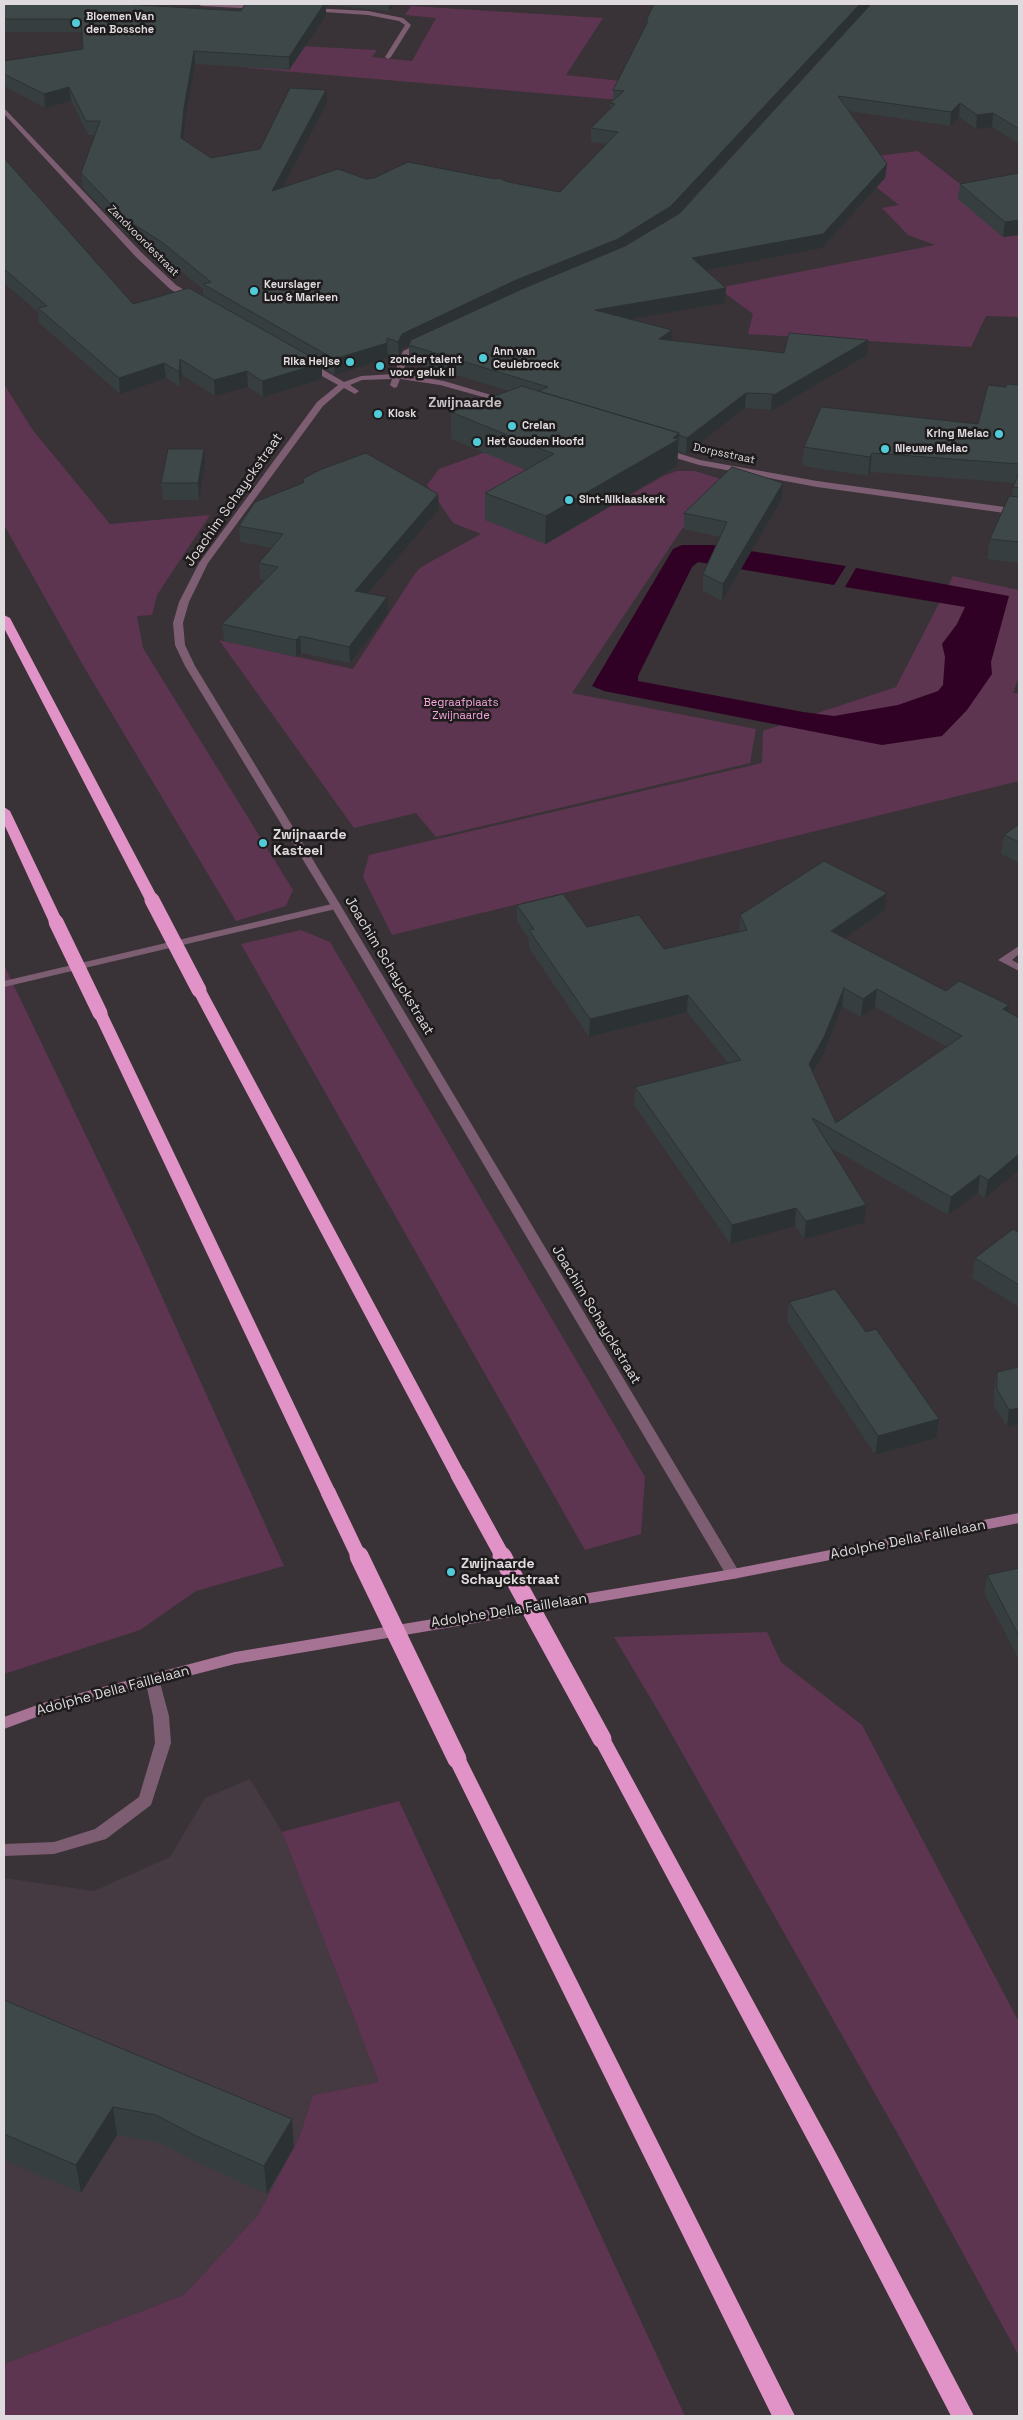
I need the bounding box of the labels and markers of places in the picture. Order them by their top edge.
place label: Bloemen Van den Bossche [86,10,154,36]
marker: Bloemen Van den Bossche [70,17,82,29]
place label: Keurslager Luc & Marleen [264,278,338,304]
marker: Keurslager Luc & Marleen [248,285,260,297]
place label: Ann van Ceulebroeck [493,345,559,371]
marker: Ann van Ceulebroeck [477,352,489,364]
place label: zonder talent voor geluk II [390,353,462,379]
place label: Rika Heijse [283,355,340,369]
marker: Rika Heijse [344,356,356,368]
marker: zonder talent voor geluk II [374,360,386,372]
place label: Kiosk [388,407,417,421]
marker: Kiosk [372,408,384,420]
place label: Crelan [522,419,556,433]
marker: Crelan [506,420,518,432]
place label: Kring Melac [927,427,989,441]
marker: Kring Melac [993,428,1005,440]
place label: Het Gouden Hoofd [487,435,584,449]
marker: Het Gouden Hoofd [471,436,483,448]
place label: Nieuwe Melac [895,442,968,456]
marker: Nieuwe Melac [879,443,891,455]
place label: Sint-Niklaaskerk [579,493,665,507]
marker: Sint-Niklaaskerk [563,494,575,506]
place label: Zwijnaarde Kasteel [273,827,347,860]
marker: Zwijnaarde Kasteel [257,837,269,849]
place label: Zwijnaarde Schayckstraat [461,1556,560,1588]
marker: Zwijnaarde Schayckstraat [445,1566,457,1578]

